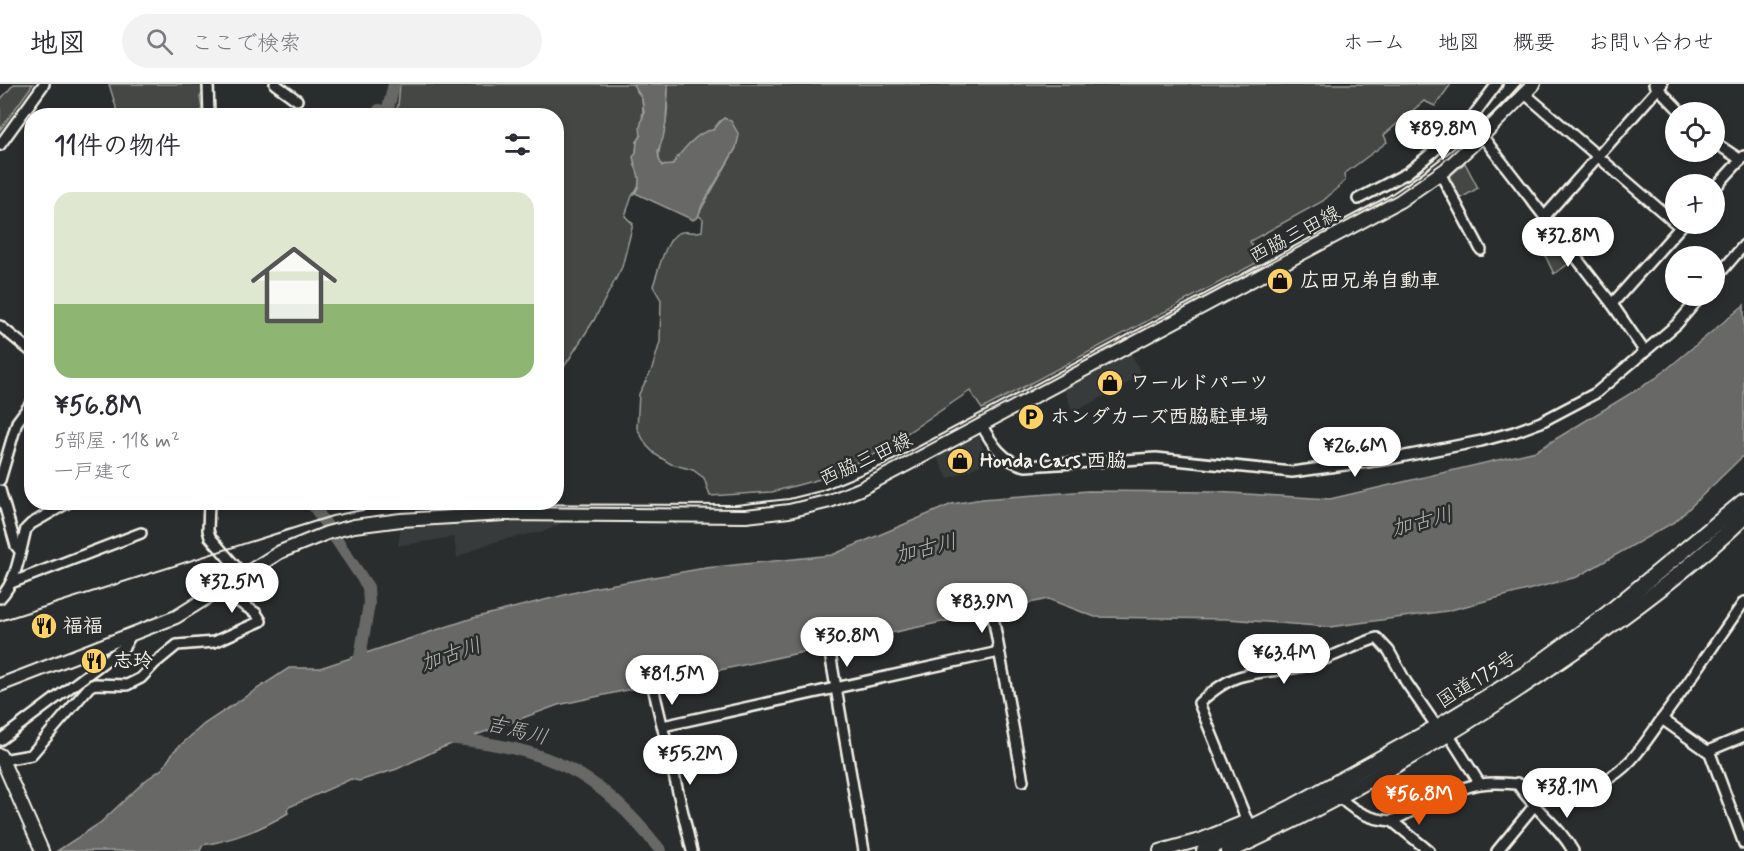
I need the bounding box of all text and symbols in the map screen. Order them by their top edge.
search box [122,14,542,68]
icon: search [143,25,176,58]
text: 地図 [30,26,86,63]
text: ホーム [1343,29,1405,57]
text: 地図 [1438,29,1480,57]
text: 概要 [1513,29,1555,57]
text: お問い合わせ [1588,29,1714,57]
text: ここで検索 [191,30,301,58]
map controls [1665,102,1725,306]
button: locate [1665,102,1725,162]
pin: ¥89.8M [1394,110,1492,161]
text: ¥89.8M [1409,116,1477,143]
icon: filters [501,128,534,161]
text: 11件の物件 [54,130,181,164]
button: + [1665,174,1725,234]
street label: 西脇三田線 [1245,200,1345,270]
pin: ¥32.8M [1519,217,1617,268]
text: ¥32.8M [1536,223,1600,250]
icon: home [240,231,348,339]
button: − [1665,246,1725,306]
shop icon: 広田兄弟自動車 [1265,266,1295,296]
place label: 広田兄弟自動車 [1300,268,1440,295]
shop icon: ワールドパーツ [1095,368,1125,398]
place label: ワールドパーツ [1130,370,1269,397]
text: ¥56.8M [54,390,142,424]
parking icon: ホンダカーズ西脇駐車場 [1016,402,1046,432]
place label: ホンダカーズ西脇駐車場 [1050,404,1268,431]
street label: 西脇三田線 [815,427,917,493]
pin: ¥26.6M [1306,427,1404,478]
text: 5部屋 · 118 m² [54,428,180,455]
text: ¥26.6M [1323,433,1387,460]
shop icon: Honda Cars 西脇 [945,446,975,476]
place label: Honda Cars 西脇 [980,448,1126,475]
text: 一戸建て [54,459,134,486]
water label: 加古川 [1388,500,1456,544]
water label: 加古川 [892,528,960,570]
pin: ¥32.5M [183,563,281,614]
text: ¥32.5M [200,569,264,596]
pin: ¥83.9M [933,583,1031,634]
text: ¥83.9M [951,589,1013,616]
restaurant icon: 福福 [29,611,59,641]
place label: 福福 [63,613,103,640]
pin: ¥30.8M [798,617,896,668]
text: ¥30.8M [815,623,880,650]
water label: 加古川 [417,632,485,678]
pin: ¥63.4M [1235,634,1333,685]
text: ¥63.4M [1252,640,1316,667]
street label: 国道175号 [1432,645,1522,715]
restaurant icon: 志玲 [79,646,109,676]
place label: 志玲 [113,648,153,675]
pin: ¥81.5M [623,655,721,706]
text: ¥81.5M [639,661,705,688]
water label: 吉馬川 [483,710,551,752]
pin: ¥55.2M [641,735,739,786]
text: ¥55.2M [657,741,723,768]
pin: ¥38.1M [1518,768,1616,819]
text: ¥38.1M [1536,774,1598,801]
pin: ¥56.8M [1370,775,1468,826]
text: ¥56.8M [1385,781,1453,808]

